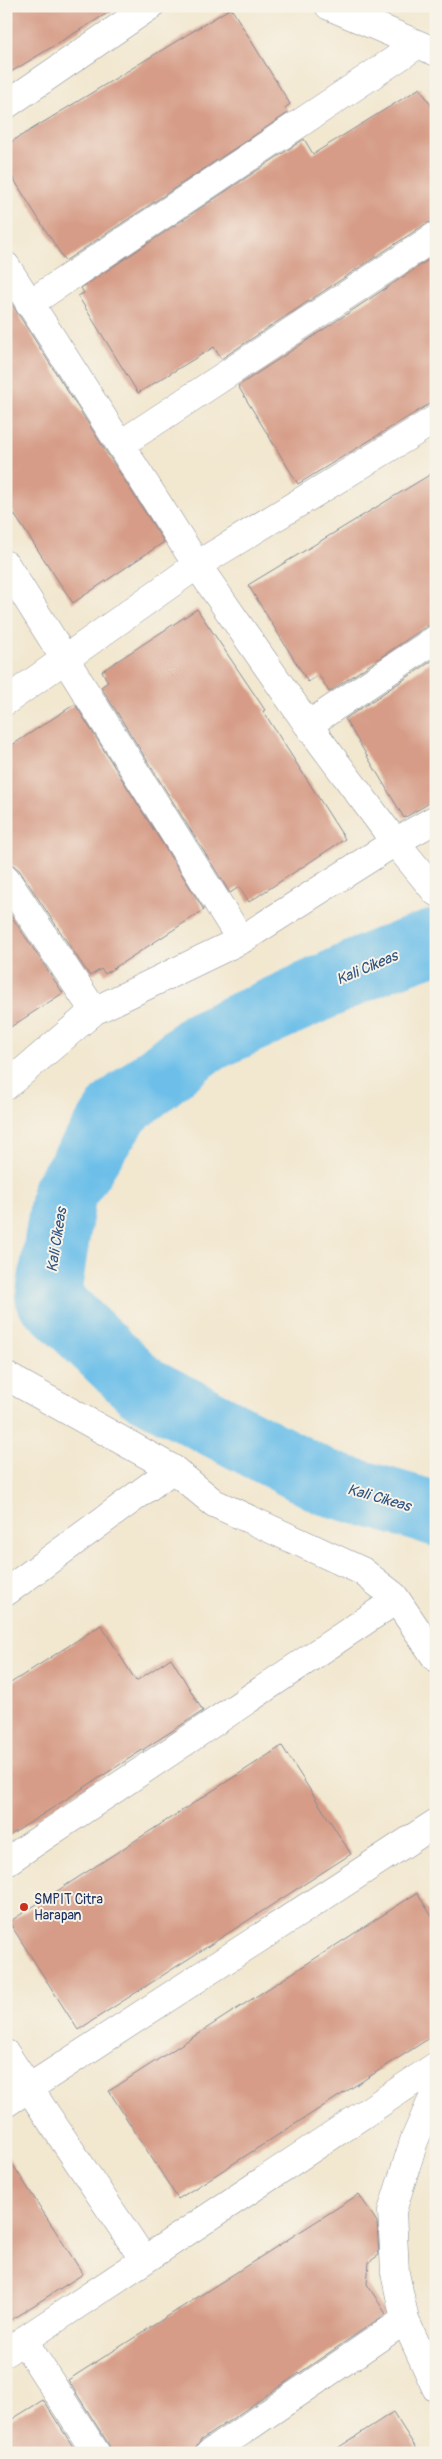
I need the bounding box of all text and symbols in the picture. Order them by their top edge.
water label: Kali Cikeas [333,946,403,989]
water label: Kali Cikeas [43,1204,72,1273]
water label: Kali Cikeas [345,1480,415,1517]
place label: SMPIT Citra Harapan [34,1891,103,1924]
marker: SMPIT Citra Harapan [18,1901,30,1913]

